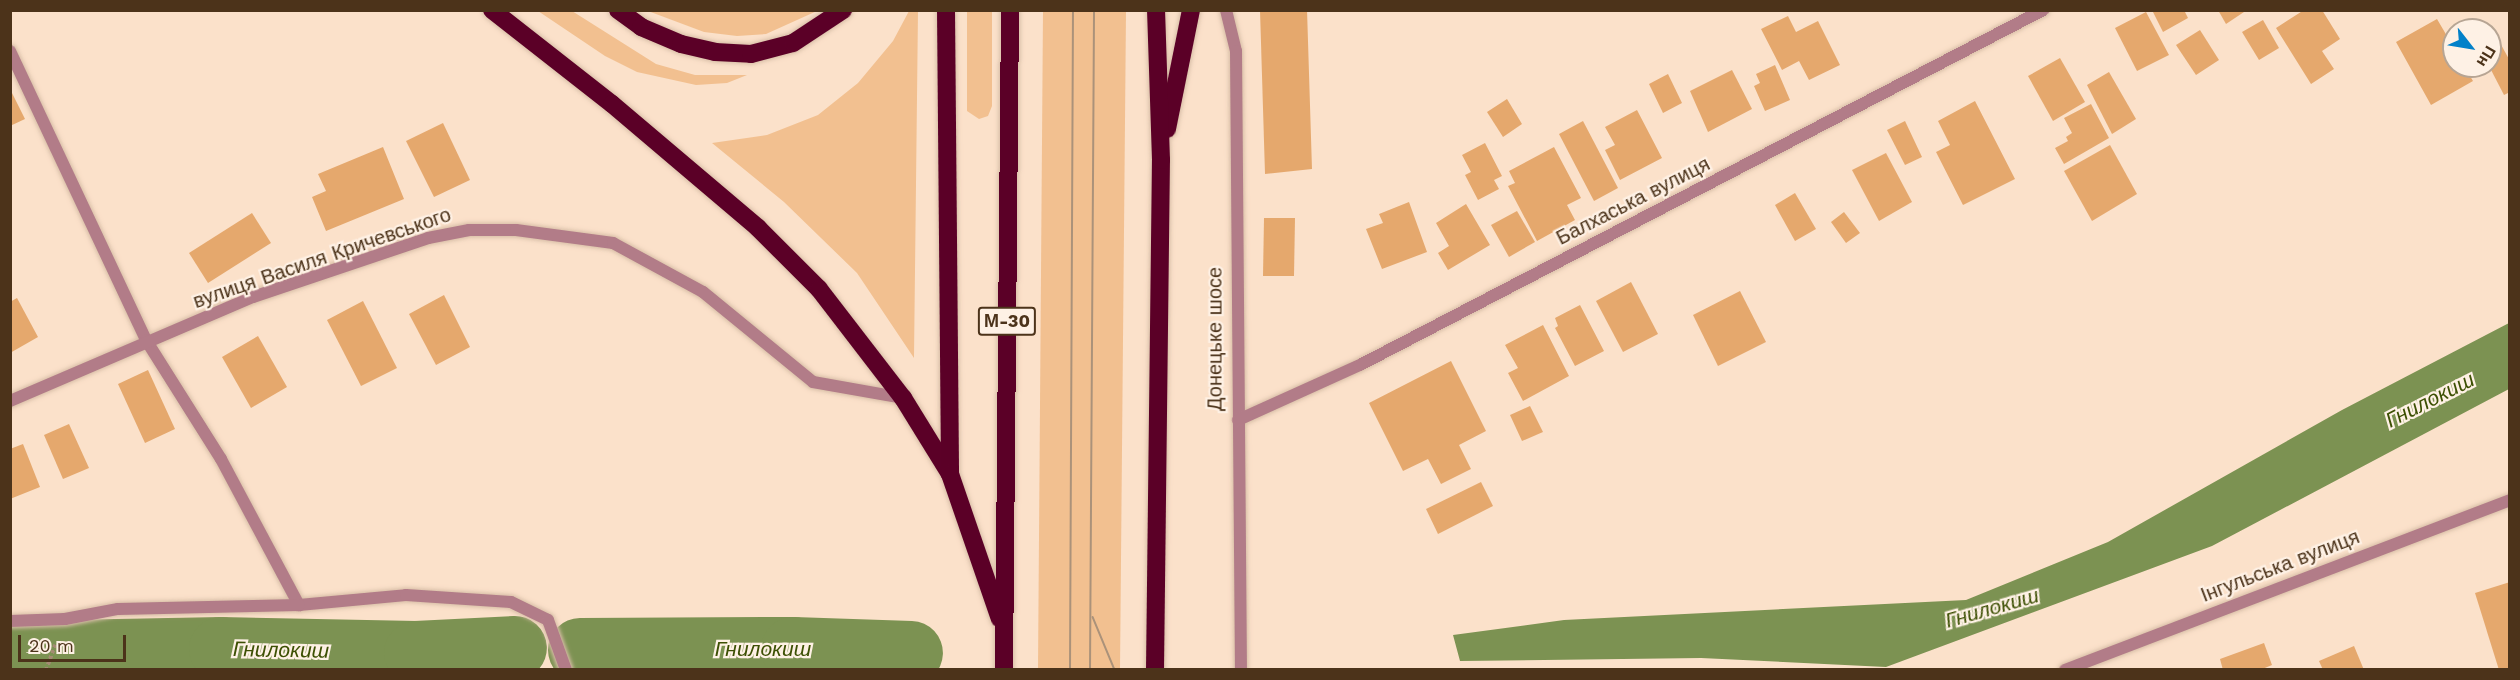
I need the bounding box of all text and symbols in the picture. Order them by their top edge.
north arrow [2442,18,2502,78]
text: Пн [2473,43,2500,70]
street label: Балхаська вулиця [1552,152,1714,250]
street label: вулиця Василя Кричевського [190,203,454,313]
street label: Донецьке шосе [1203,267,1227,411]
road number: М-30 [977,306,1037,336]
water label: Гнилокиш [2381,367,2479,433]
street label: Інгульська вулиця [2197,525,2363,607]
water label: Гнилокиш [1942,583,2042,633]
scale bar [21,623,129,661]
text: 20 m [29,635,74,656]
water label: Гнилокиш [715,636,811,662]
water label: Гнилокиш [233,637,329,663]

